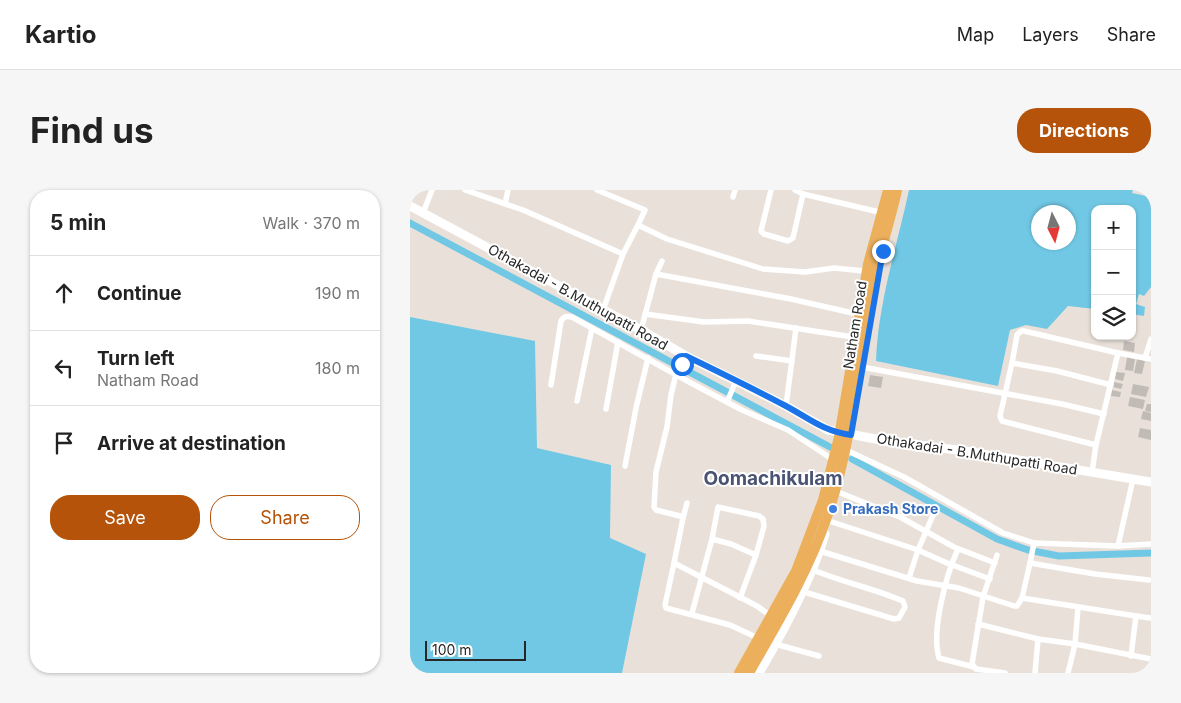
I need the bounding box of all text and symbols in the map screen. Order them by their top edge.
text: Kartio [25,20,96,49]
text: Map [957,24,994,45]
text: Layers [1022,24,1079,45]
text: Share [1107,24,1156,45]
button: Directions [1017,108,1151,153]
text: Find us [30,109,154,151]
north arrow [1031,205,1076,250]
map controls [1091,205,1136,340]
button: + [1091,205,1136,250]
text: 5 min [50,210,106,235]
text: Walk · 370 m [263,213,360,233]
street label: Othakadai - B.Muthupatti Road [485,240,671,353]
route end [872,240,895,263]
button: − [1091,250,1136,295]
icon: ahead [50,279,78,307]
street label: Natham Road [839,280,870,370]
text: Continue [97,282,182,305]
text: 190 m [315,283,360,303]
button: layers [1091,295,1136,340]
text: Turn left [97,347,175,370]
route start [671,353,694,376]
icon: left [50,354,78,382]
text: 180 m [315,358,360,378]
text: Natham Road [97,370,199,390]
icon: arrive [50,429,78,457]
street label: Othakadai - B.Muthupatti Road [876,429,1079,478]
text: Arrive at destination [97,432,286,455]
district label: Oomachikulam [703,467,843,490]
button: Save [50,495,200,540]
button: Share [210,495,360,540]
place label: Prakash Store [843,500,938,517]
marker: Prakash Store [827,503,839,515]
scale bar [425,638,526,661]
text: 100 m [432,641,472,658]

